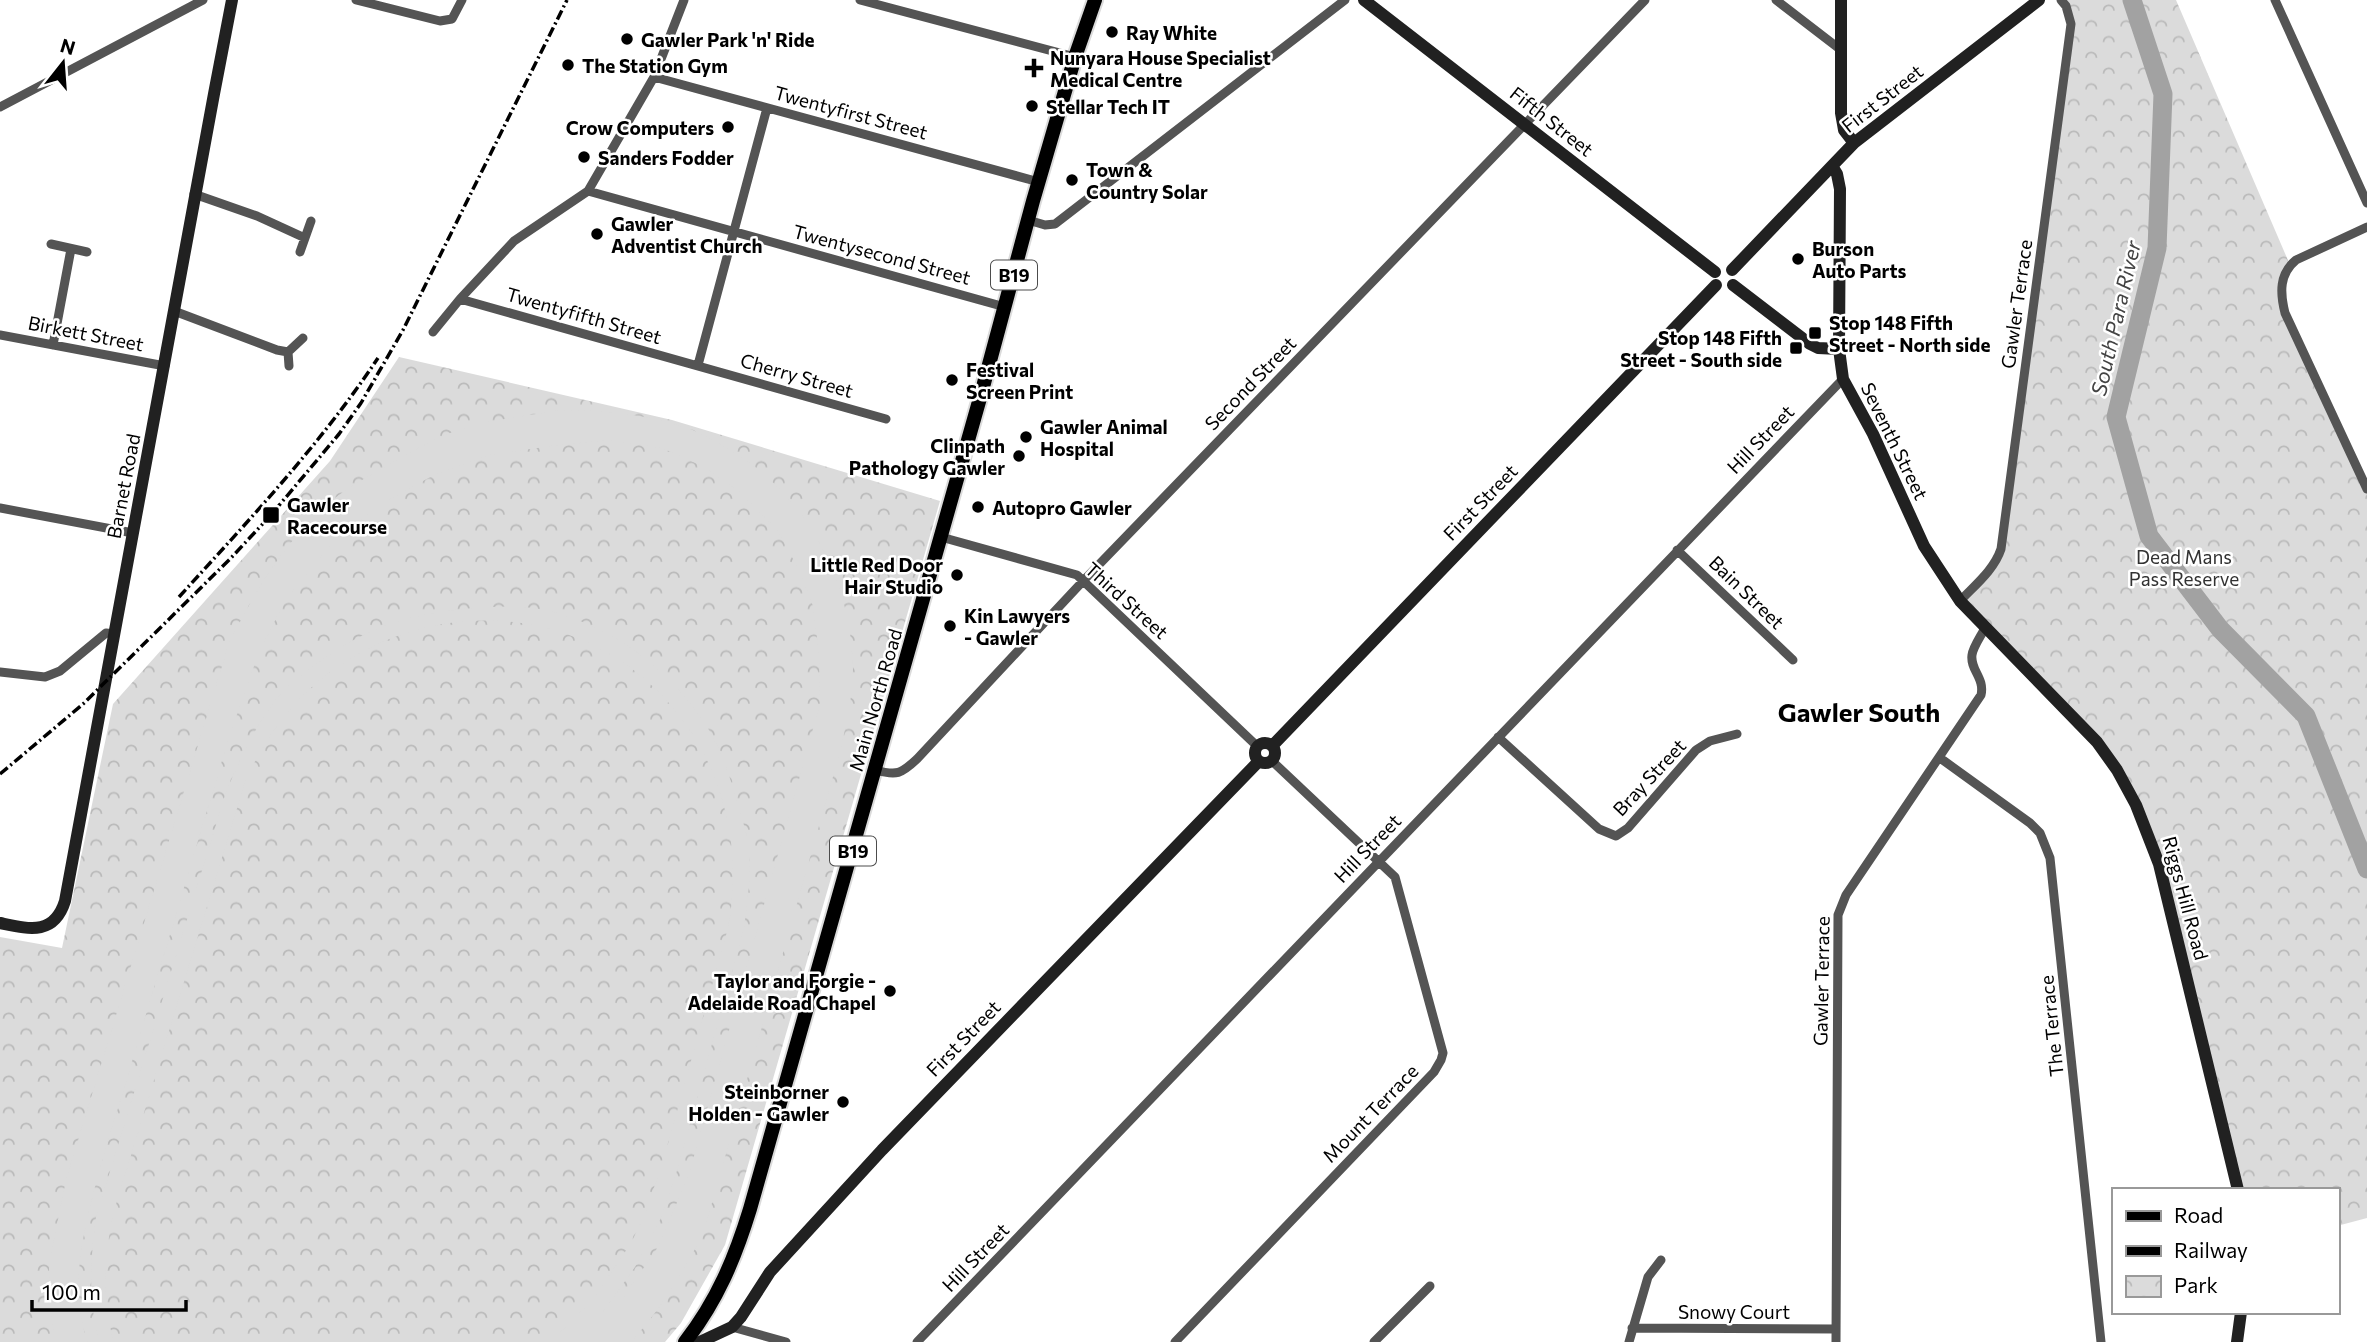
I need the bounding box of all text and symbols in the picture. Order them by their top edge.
place label: Ray White [1126,21,1217,44]
marker: Ray White [1104,24,1120,40]
north arrow [28,28,98,98]
place label: Gawler Park 'n' Ride [641,28,815,51]
marker: Gawler Park 'n' Ride [619,31,635,47]
text: N [58,33,78,59]
place label: Nunyara House Specialist Medical Centre [1050,46,1271,91]
place label: The Station Gym [582,54,728,77]
marker: The Station Gym [560,57,576,73]
marker: Nunyara House Specialist Medical Centre [1024,58,1044,78]
street label: First Street [1837,59,1927,137]
street label: Twentyfirst Street [772,80,930,144]
street label: Fifth Street [1506,81,1598,161]
place label: Stellar Tech IT [1046,95,1170,118]
marker: Stellar Tech IT [1024,98,1040,114]
place label: Crow Computers [566,116,714,139]
marker: Crow Computers [720,119,736,135]
place label: Sanders Fodder [598,146,734,169]
marker: Sanders Fodder [576,149,592,165]
place label: Town & Country Solar [1086,158,1208,203]
marker: Town & Country Solar [1064,172,1080,188]
place label: Gawler Adventist Church [611,212,762,257]
street label: Twentysecond Street [791,219,973,289]
marker: Gawler Adventist Church [589,226,605,242]
place label: Burson Auto Parts [1812,237,1906,282]
street label: Gawler Terrace [1996,238,2036,370]
water label: South Para River [2085,238,2145,398]
marker: Burson Auto Parts [1790,251,1806,267]
road number: B19 [991,260,1037,290]
street label: Twentyfifth Street [504,282,664,348]
street label: Birkett Street [26,311,146,356]
place label: Stop 148 Fifth Street - North side [1829,311,1991,356]
marker: Stop 148 Fifth Street - North side [1807,325,1823,341]
place label: Stop 148 Fifth Street - South side [1620,326,1782,371]
street label: Second Street [1200,331,1300,435]
marker: Stop 148 Fifth Street - South side [1788,340,1804,356]
street label: Cherry Street [738,348,856,402]
place label: Festival Screen Print [966,358,1073,403]
marker: Festival Screen Print [944,372,960,388]
street label: Seventh Street [1857,379,1933,503]
street label: Hill Street [1722,400,1798,478]
place label: Gawler Animal Hospital [1040,415,1168,460]
marker: Gawler Animal Hospital [1018,429,1034,445]
street label: Barnet Road [102,432,144,540]
place label: Clinpath Pathology Gawler [849,434,1005,479]
marker: Clinpath Pathology Gawler [1011,448,1027,464]
street label: First Street [1438,459,1522,545]
place label: Gawler Racecourse [287,493,387,538]
place label: Autopro Gawler [992,496,1132,519]
marker: Autopro Gawler [970,499,986,515]
marker: Gawler Racecourse [261,505,281,525]
park label: Dead Mans Pass Reserve [2129,545,2239,590]
street label: Bain Street [1705,551,1789,634]
place label: Little Red Door Hair Studio [810,553,943,598]
street label: Third Street [1081,557,1173,643]
marker: Little Red Door Hair Studio [949,567,965,583]
place label: Kin Lawyers - Gawler [964,604,1070,649]
marker: Kin Lawyers - Gawler [942,618,958,634]
street label: Main North Road [844,626,906,774]
district label: Gawler South [1778,696,1940,727]
street label: Bray Street [1608,734,1690,820]
street label: Hill Street [1329,809,1405,887]
street label: Riggs Hill Road [2158,834,2214,962]
road number: B19 [830,836,876,866]
street label: Gawler Terrace [1808,916,1834,1046]
place label: Taylor and Forgie - Adelaide Road Chapel [688,969,876,1014]
street label: The Terrace [2034,974,2068,1078]
marker: Taylor and Forgie - Adelaide Road Chapel [882,983,898,999]
street label: First Street [921,995,1005,1081]
street label: Mount Terrace [1317,1059,1423,1167]
place label: Steinborner Holden - Gawler [688,1080,829,1125]
marker: Steinborner Holden - Gawler [835,1094,851,1110]
legend [2112,1188,2339,1314]
text: Road [2174,1202,2223,1227]
street label: Hill Street [937,1218,1013,1296]
text: Railway [2174,1237,2248,1262]
scale bar [32,1268,186,1312]
text: Park [2174,1272,2218,1297]
text: 100 m [42,1279,101,1304]
street label: Snowy Court [1678,1300,1790,1323]

